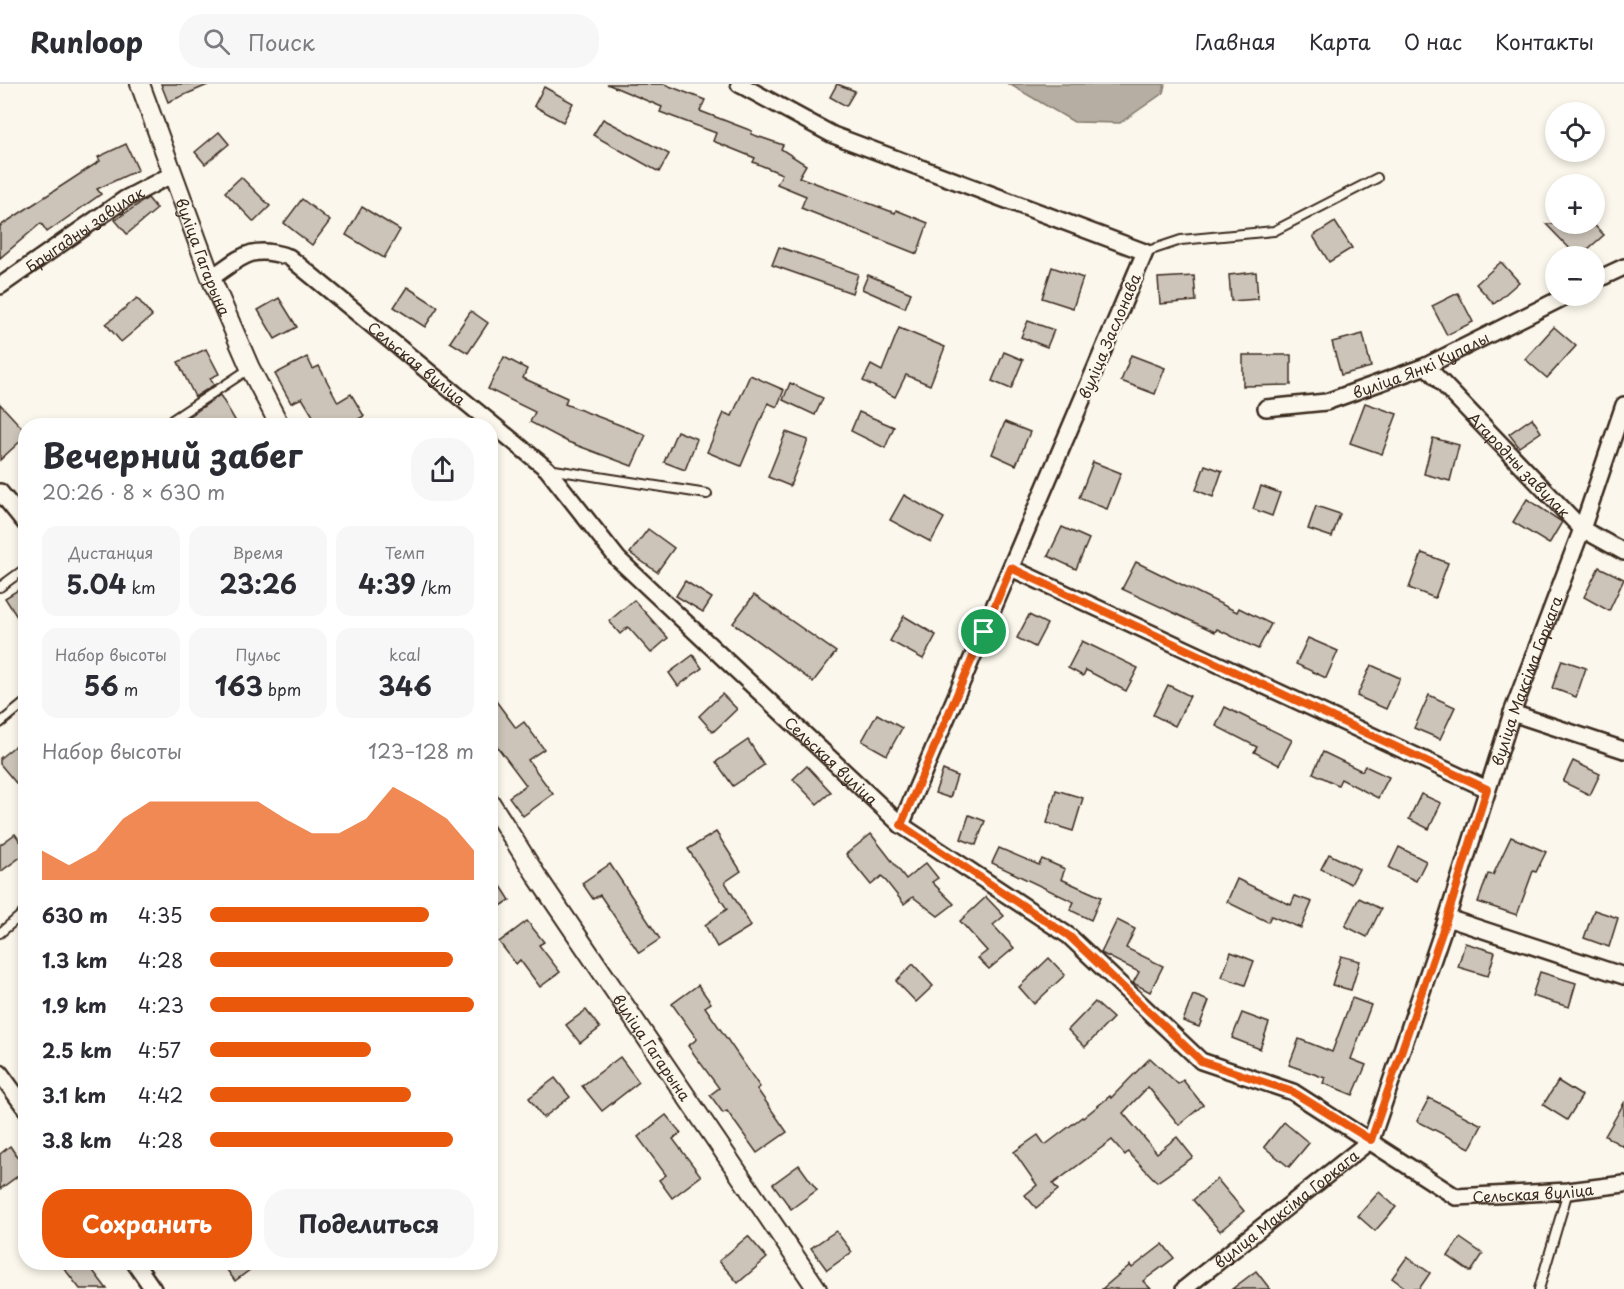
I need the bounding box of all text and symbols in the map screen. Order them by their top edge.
search box [179,14,599,68]
text: Runloop [30,20,143,63]
icon: search [200,25,233,58]
text: Поиск [248,25,315,58]
text: Главная [1195,25,1276,57]
text: Карта [1309,25,1371,57]
text: О нас [1404,25,1462,57]
text: Контакты [1495,25,1594,57]
map controls [1545,102,1605,306]
button: locate [1545,102,1605,162]
button: + [1545,174,1605,234]
street label: Брыгадны завулак [20,180,148,277]
street label: вуліца Гагарына [171,194,238,320]
button: − [1545,246,1605,306]
street label: вуліца Заслонава [1072,269,1146,402]
street label: Сельская вуліца [363,315,472,410]
street label: вуліца Янкі Купалы [1349,325,1492,403]
street label: Агародны завулак [1464,406,1577,523]
text: Вечерний забег [42,429,302,479]
button: share [411,438,474,501]
text: 20:26 · 8 × 630 m [42,477,225,507]
text: Дистанция [69,540,153,564]
text: Время [232,540,284,564]
text: Темп [385,540,425,564]
text: 5.04 [67,564,126,603]
text: 23:26 [219,564,297,603]
text: 4:39 [358,564,416,603]
text: km [126,575,155,599]
text: /km [416,575,452,599]
street label: вуліца Максіма Горкага [1485,592,1567,768]
pin [958,606,1009,657]
icon: arrive [967,615,1000,648]
text: Набор высоты [55,642,167,666]
text: Пульс [235,642,281,666]
text: kcal [389,642,421,666]
text: 56 [84,666,119,705]
text: 163 [215,666,263,705]
text: 346 [378,666,432,705]
text: m [119,677,138,701]
text: bpm [263,677,301,701]
street label: Сельская вуліца [780,710,885,810]
text: Набор высоты [42,736,182,766]
text: 123–128 m [368,736,474,766]
text: 630 m [42,900,108,930]
text: 4:35 [138,900,183,930]
text: 1.3 km [42,945,108,975]
text: 4:28 [138,945,184,975]
street label: вуліца Гагарына [608,989,698,1106]
text: 1.9 km [42,990,107,1020]
text: 4:23 [138,990,184,1020]
text: 2.5 km [42,1035,112,1065]
text: 4:57 [138,1035,181,1065]
text: 3.1 km [42,1080,106,1110]
text: 4:42 [138,1080,183,1110]
text: 3.8 km [42,1125,112,1155]
text: 4:28 [138,1125,184,1155]
street label: вуліца Максіма Горкага [1208,1143,1363,1273]
street label: Сельская вуліца [1472,1176,1596,1208]
button: Сохранить [42,1189,252,1258]
button: Поделиться [264,1189,474,1258]

